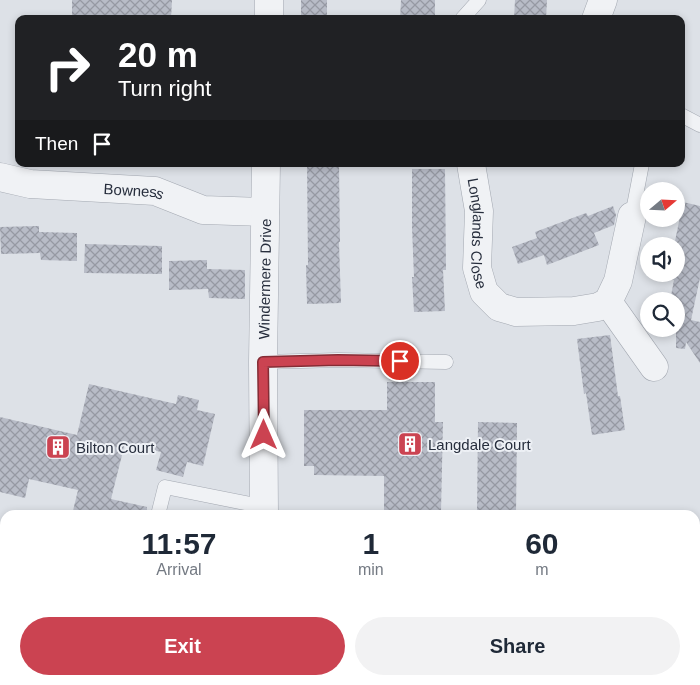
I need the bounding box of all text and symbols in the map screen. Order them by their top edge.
icon: right [35,35,100,100]
text: 20 m [118,35,198,74]
text: Turn right [118,76,211,101]
icon: arrive [88,130,116,158]
text: Then [35,133,78,154]
street label: Longlands Close [465,176,491,291]
street label: Bowness [103,180,167,202]
north arrow [640,182,685,228]
map controls [640,182,685,337]
street label: Windermere Drive [255,218,274,340]
button: sound [640,237,685,282]
button: search [640,292,685,337]
pin [379,340,421,382]
icon: arrive [386,347,414,375]
position arrow [237,408,289,460]
building icon: Langdale Court [397,431,423,457]
building icon: Bilton Court [45,434,71,460]
place label: Langdale Court [428,436,531,453]
place label: Bilton Court [76,439,155,456]
text: 11:57 [141,527,217,560]
text: 1 [363,527,379,560]
text: 60 [525,527,559,560]
text: Arrival [156,561,202,578]
text: min [358,561,384,578]
text: m [535,561,549,578]
button: Exit [20,617,345,675]
button: Share [355,617,680,675]

